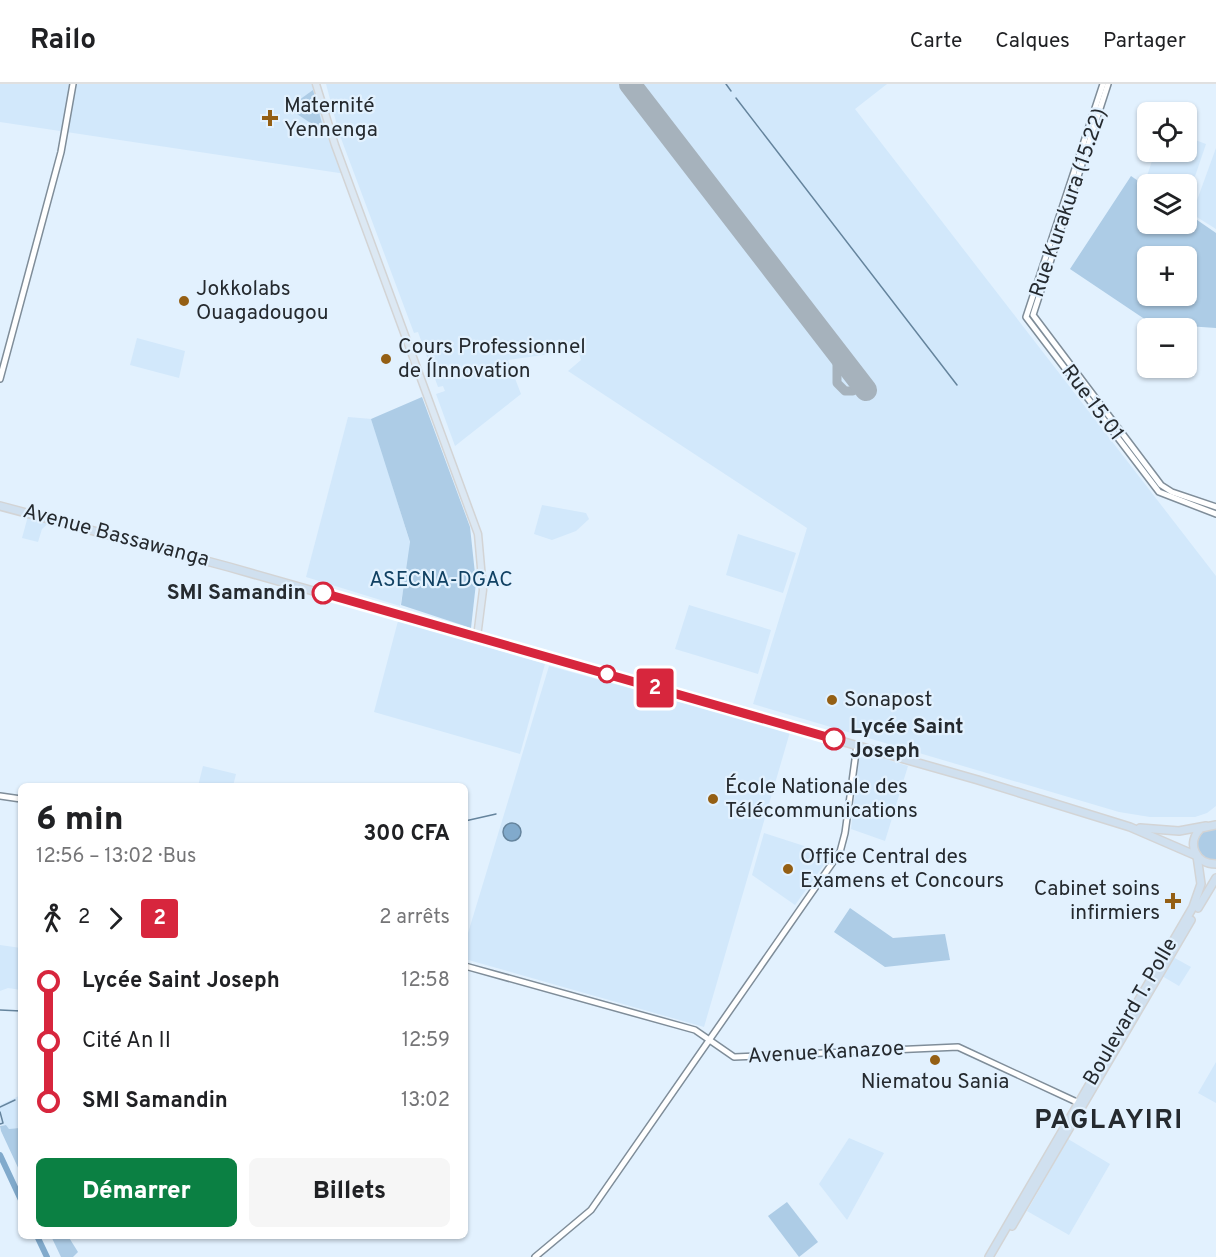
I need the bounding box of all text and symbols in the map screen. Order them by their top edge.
text: Railo [30,23,96,59]
text: Carte [910,28,962,55]
text: Calques [995,28,1070,55]
text: Partager [1103,28,1186,55]
place label: Maternité Yennenga [284,93,378,144]
map controls [1137,102,1197,378]
button: locate [1137,102,1197,162]
street label: Rue Kurakura (15.22) [1024,105,1114,301]
marker: Maternité Yennenga [261,109,279,127]
button: layers [1137,174,1197,234]
button: + [1137,246,1197,306]
place label: Jokkolabs Ouagadougou [196,276,329,327]
marker: Jokkolabs Ouagadougou [177,294,191,308]
button: − [1137,318,1197,378]
place label: Cours Professionnel de l´Innovation [398,334,586,385]
marker: Cours Professionnel de l´Innovation [379,352,393,366]
street label: Rue 15.01 [1055,360,1129,446]
street label: Avenue Bassawanga [20,498,212,574]
park label: ASECNA-DGAC [369,567,513,594]
place label: SMI Samandin [167,580,306,607]
marker: SMI Samandin [312,582,334,604]
unlabelled marker [598,665,616,683]
line badge: 2 [636,668,674,708]
text: 2 [649,675,661,702]
place label: Sonapost [844,687,932,714]
marker: Sonapost [825,693,839,707]
place label: Lycée Saint Joseph [850,714,964,765]
marker: Lycée Saint Joseph [823,728,845,750]
place label: École Nationale des Télécommunications [725,773,918,825]
marker: École Nationale des Télécommunications [706,792,720,806]
text: 6 min [36,800,124,842]
text: 300 CFA [363,821,450,848]
text: 12:56 – 13:02 · Bus [36,844,196,870]
place label: Office Central des Examens et Concours [800,844,1004,895]
marker: Office Central des Examens et Concours [781,862,795,876]
place label: Cabinet soins infirmiers [1034,876,1160,927]
marker: Cabinet soins infirmiers [1164,892,1182,910]
icon: walk [36,902,69,935]
icon: forward [99,902,132,935]
text: 2 [78,905,90,931]
text: 2 [153,905,166,932]
text: 2 arrêts [379,905,450,931]
street label: Boulevard T. Polle [1078,933,1184,1091]
text: Lycée Saint Joseph [82,968,280,995]
text: 12:58 [401,968,450,994]
text: Cité An II [82,1028,171,1055]
text: 12:59 [402,1028,450,1054]
street label: Avenue Kanazoe [747,1035,905,1071]
marker: Niematou Sania [928,1053,942,1067]
place label: Niematou Sania [861,1069,1009,1096]
text: SMI Samandin [82,1088,228,1115]
text: 13:02 [401,1088,450,1114]
district label: PAGLAYIRI [1034,1104,1184,1138]
button: Démarrer [36,1158,237,1227]
button: Billets [249,1158,450,1227]

